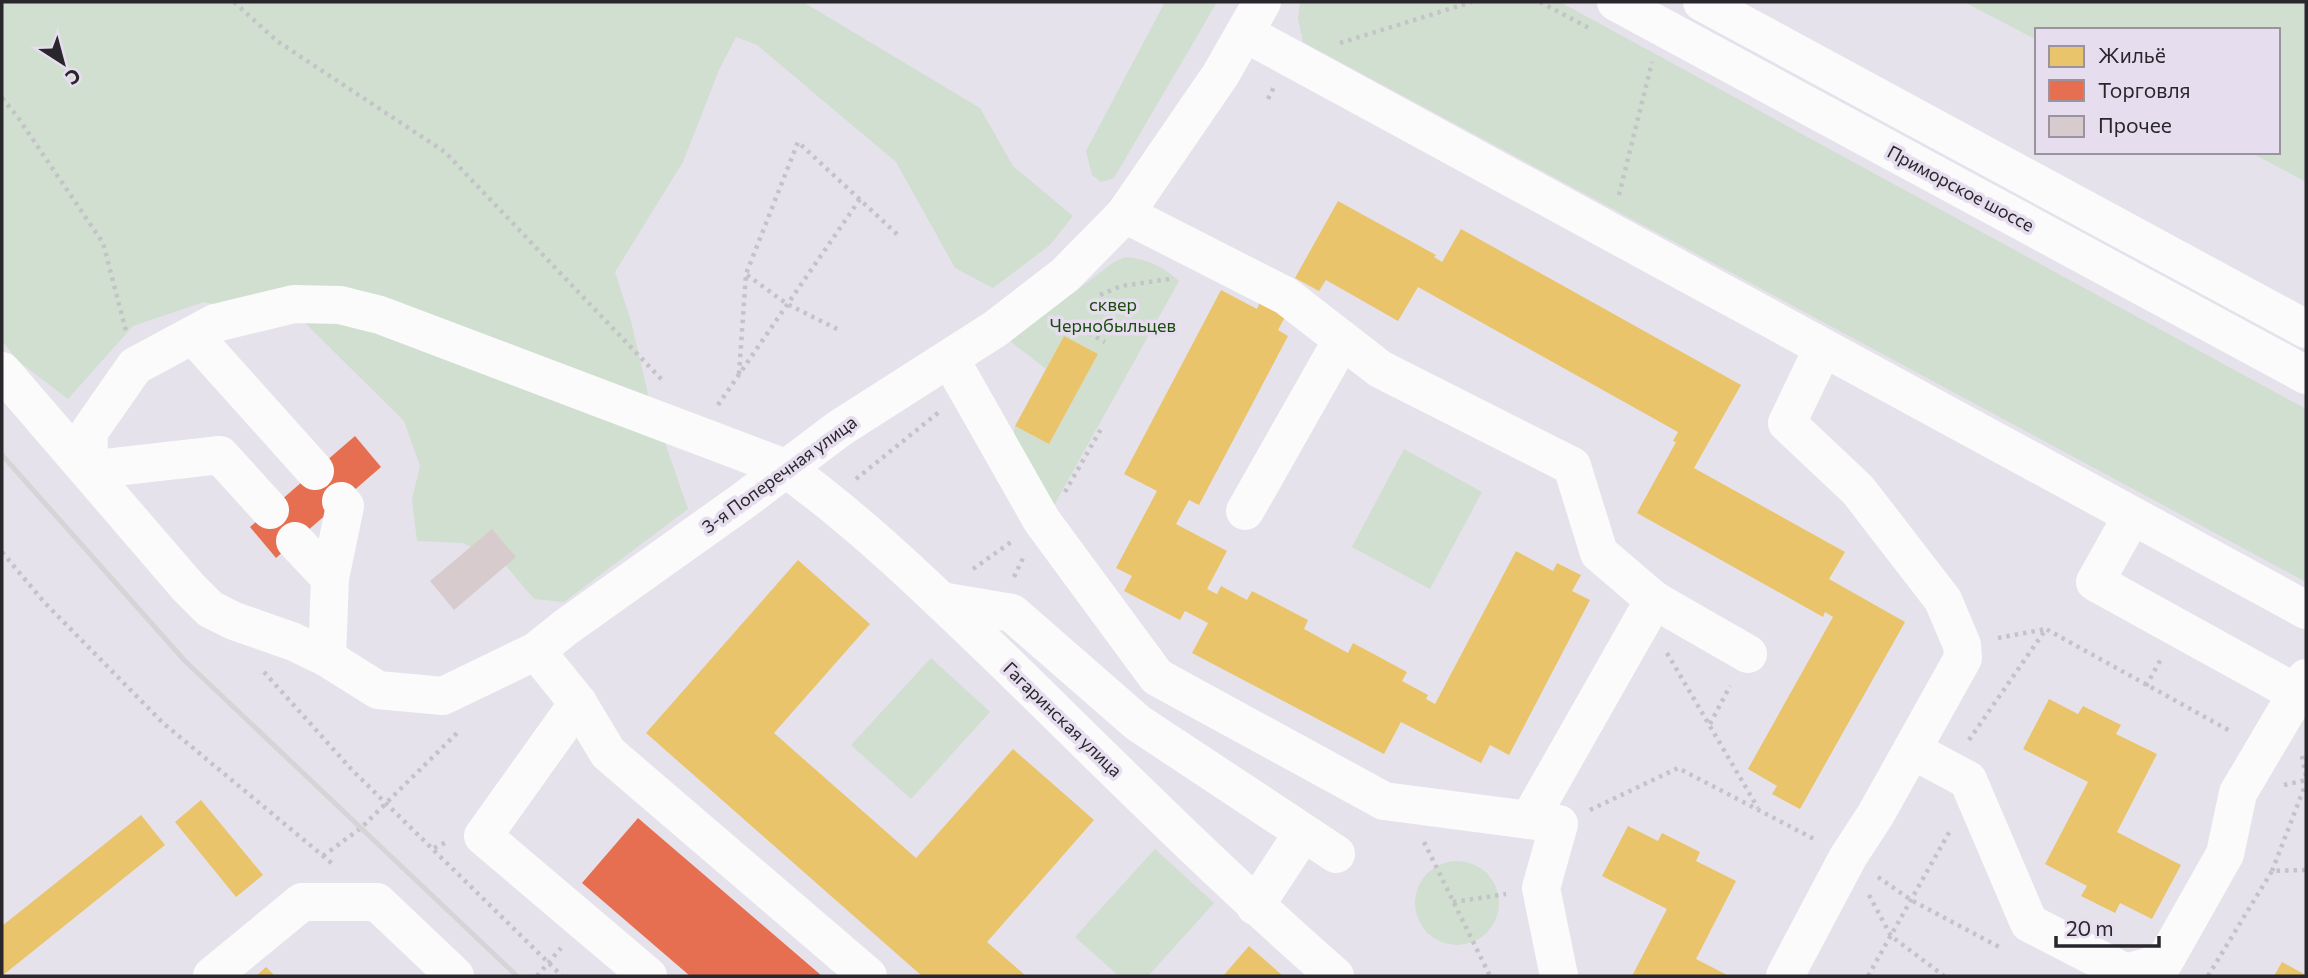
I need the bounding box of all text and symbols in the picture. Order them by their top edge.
north arrow [28,28,98,98]
legend [2035,28,2280,154]
text: Жильё [2098,42,2166,67]
text: С [61,64,85,90]
text: Торговля [2098,77,2191,102]
text: Прочее [2098,112,2172,137]
street label: Приморское шоссе [1884,140,2038,236]
park label: сквер Чернобыльцев [1050,293,1176,336]
street label: 3-я Поперечная улица [697,410,861,538]
street label: Гагаринская улица [999,657,1127,781]
scale bar [2056,904,2159,948]
text: 20 m [2066,915,2114,940]

